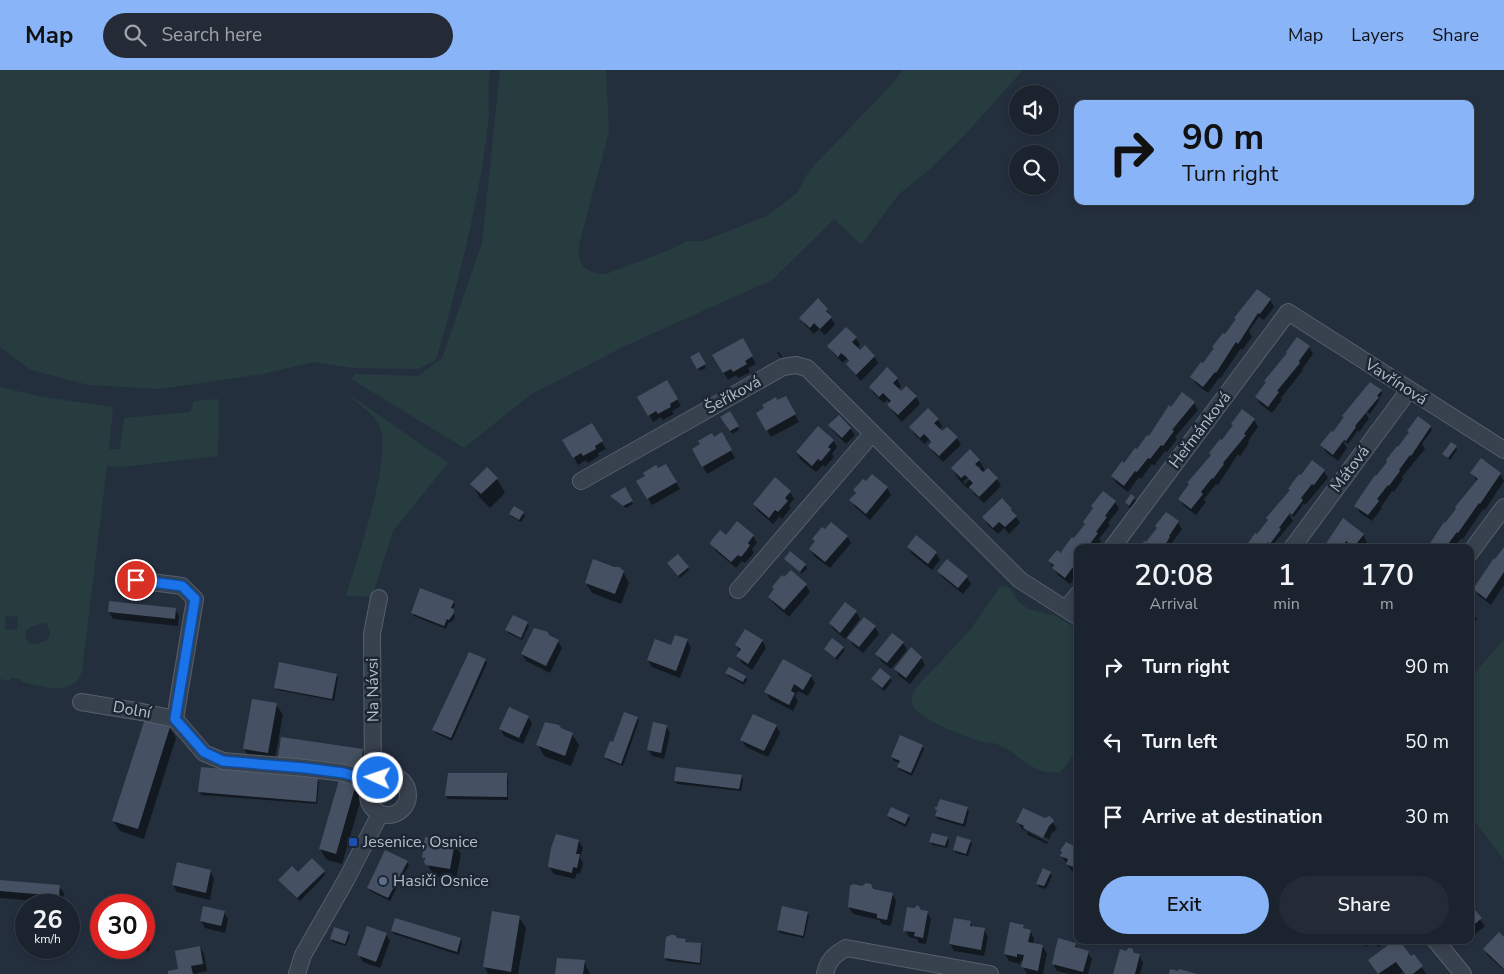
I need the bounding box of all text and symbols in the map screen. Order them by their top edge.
search box [103,13,453,58]
text: Map [25,19,73,51]
icon: search [121,21,149,49]
text: Search here [161,22,262,48]
text: Map [1288,23,1323,47]
text: Layers [1351,23,1404,47]
text: Share [1432,23,1479,47]
map controls [1009,85,1059,195]
button: sound [1009,85,1059,135]
text: 90 m [1182,114,1264,161]
icon: right [1099,120,1164,185]
button: search [1009,145,1059,195]
text: Turn right [1182,159,1278,189]
street label: Vavřínová [1360,353,1432,410]
street label: Šeříková [701,371,765,419]
street label: Heřmánková [1164,387,1236,473]
street label: Mátová [1325,441,1375,497]
text: 20:08 [1134,555,1213,596]
text: 1 [1278,555,1296,596]
text: 170 [1360,555,1414,596]
pin [115,559,157,601]
icon: arrive [122,566,150,594]
text: Arrival [1150,593,1198,615]
text: min [1273,593,1300,615]
text: m [1380,593,1394,615]
icon: right [1099,653,1127,681]
text: Turn right [1142,654,1229,680]
text: 90 m [1405,654,1449,680]
street label: Na Návsi [361,658,385,722]
street label: Dolní [111,696,154,724]
icon: left [1099,728,1127,756]
text: Turn left [1142,729,1217,755]
text: 50 m [1405,729,1449,755]
position arrow [351,751,403,803]
icon: arrive [1099,803,1127,831]
text: Arrive at destination [1142,804,1323,830]
text: 30 m [1405,804,1449,830]
place label: Jesenice, Osnice [362,831,478,853]
marker: Jesenice, Osnice [347,836,359,848]
place label: Hasiči Osnice [393,870,489,892]
marker: Hasiči Osnice [377,875,389,887]
button: Exit [1099,876,1269,934]
button: Share [1279,876,1449,934]
speed limit sign: 30 [90,894,155,959]
text: 26 [32,903,63,937]
text: km/h [34,931,61,947]

